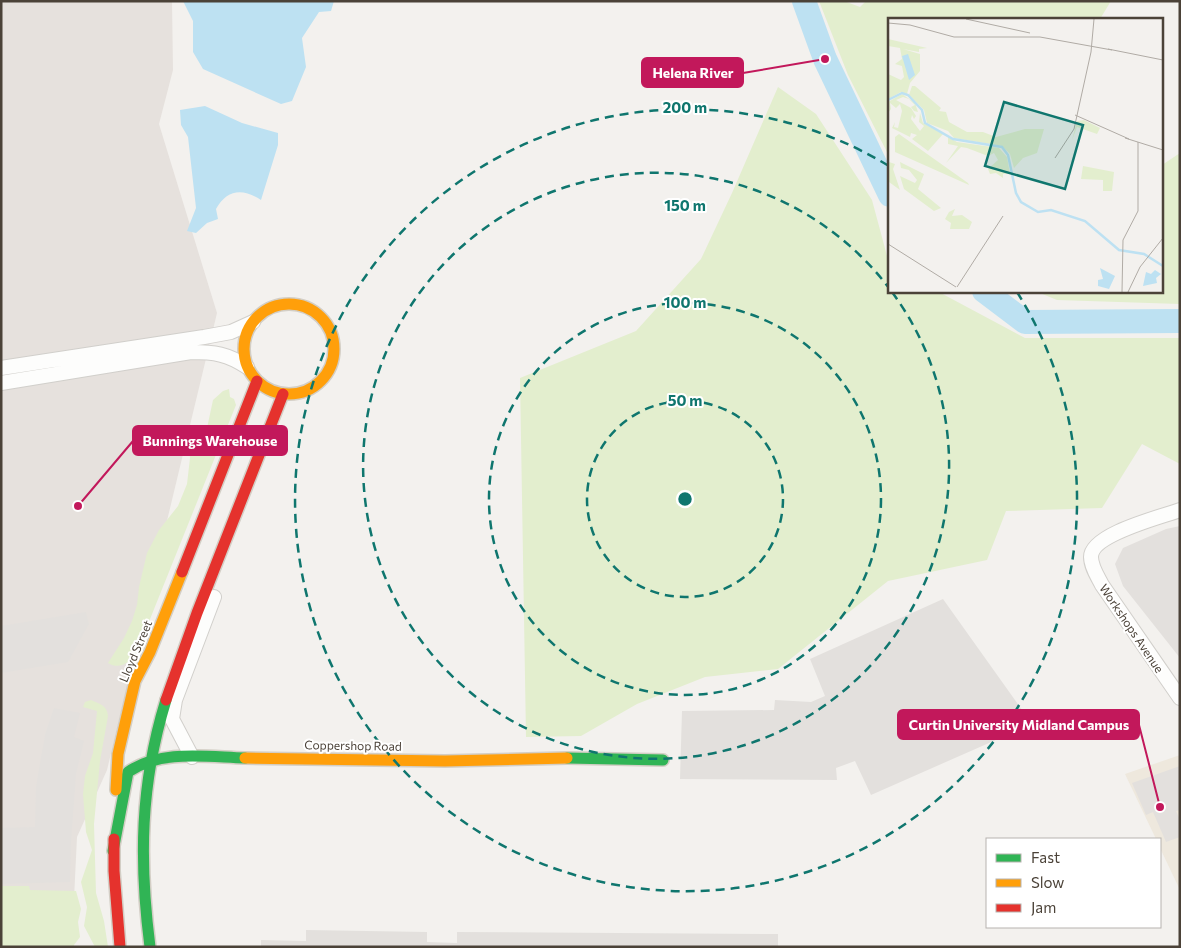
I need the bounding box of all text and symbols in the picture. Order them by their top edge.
inset map [888,18,1164,292]
callout: Helena River [642,58,743,87]
text: Helena River [652,64,734,81]
text: 200 m [663,98,707,116]
text: 150 m [664,196,706,214]
text: 100 m [664,293,706,311]
text: 50 m [668,391,702,409]
callout: Bunnings Warehouse [133,426,287,455]
text: Bunnings Warehouse [143,432,277,449]
centre of rings [676,490,694,508]
street label: Workshops Avenue [1097,581,1167,675]
street label: Lloyd Street [116,618,154,684]
callout: Curtin University Midland Campus [898,710,1139,739]
text: Curtin University Midland Campus [909,716,1130,733]
street label: Coppershop Road [304,737,402,753]
legend [986,838,1161,928]
text: Fast [1031,848,1060,866]
text: Slow [1031,873,1064,891]
text: Jam [1031,898,1056,916]

